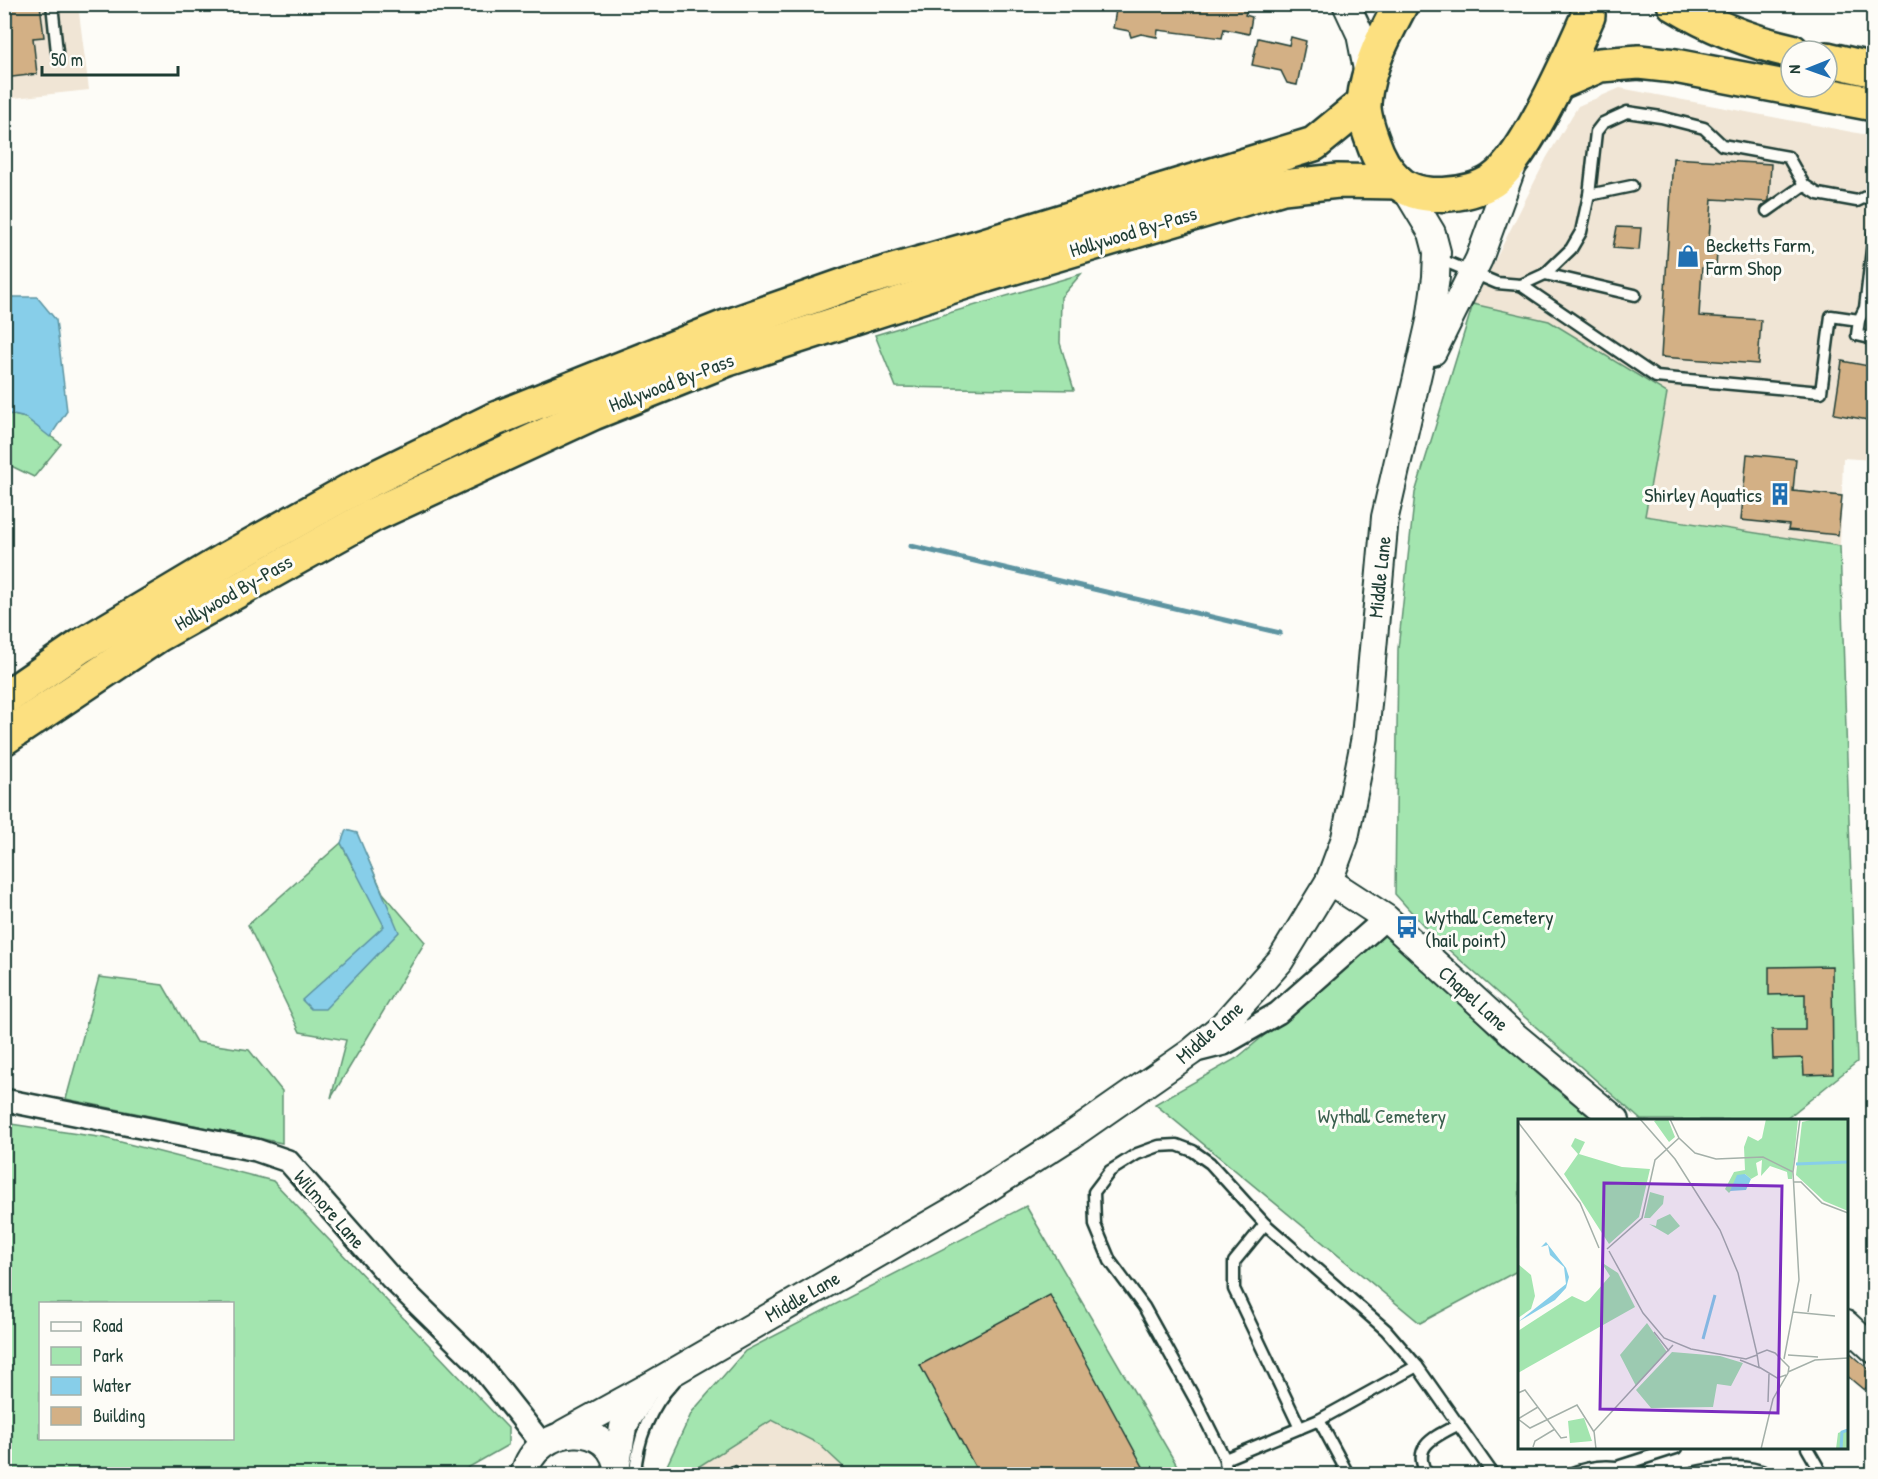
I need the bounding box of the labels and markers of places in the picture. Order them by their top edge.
place label: Becketts Farm, Farm Shop [1705,231,1815,281]
shop icon: Becketts Farm, Farm Shop [1675,243,1701,269]
place label: Shirley Aquatics [1644,481,1762,508]
building icon: Shirley Aquatics [1767,481,1793,507]
place label: Wythall Cemetery (hail point) [1425,903,1554,953]
bus stop icon: Wythall Cemetery (hail point) [1394,914,1420,940]

